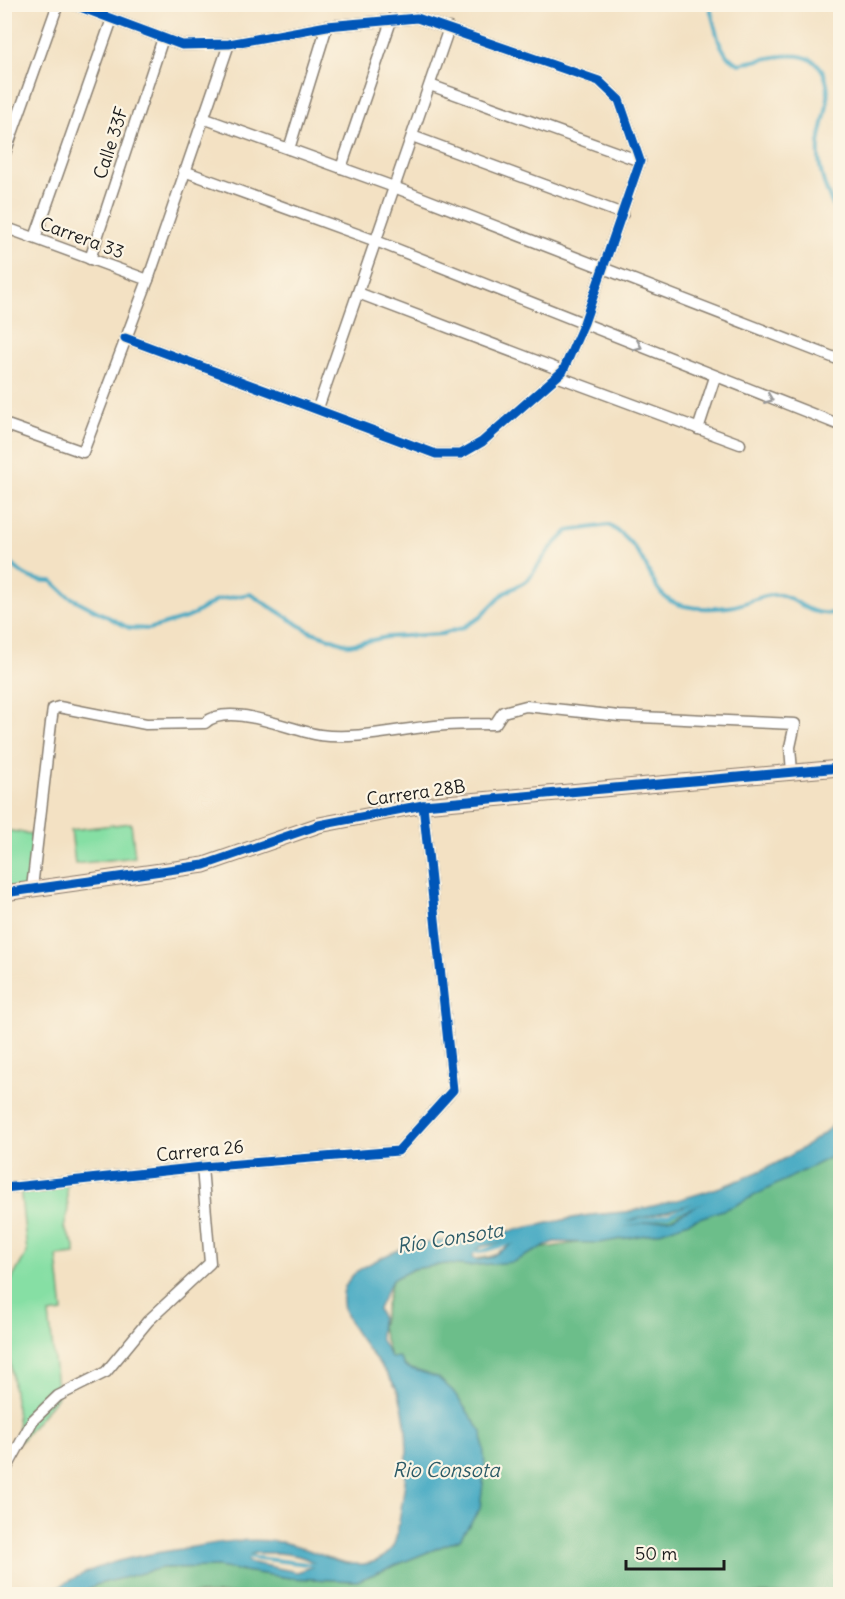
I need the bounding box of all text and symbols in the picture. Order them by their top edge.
street label: Calle 33F [88,104,133,182]
street label: Carrera 33 [37,212,127,263]
one-way arrow [631,339,642,351]
one-way arrow [763,391,774,404]
street label: Carrera 28B [365,774,467,811]
street label: Carrera 26 [155,1134,245,1167]
water label: Río Consota [395,1217,506,1258]
water label: Rio Consota [392,1457,501,1482]
scale bar [626,1533,724,1571]
text: 50 m [635,1542,677,1565]

